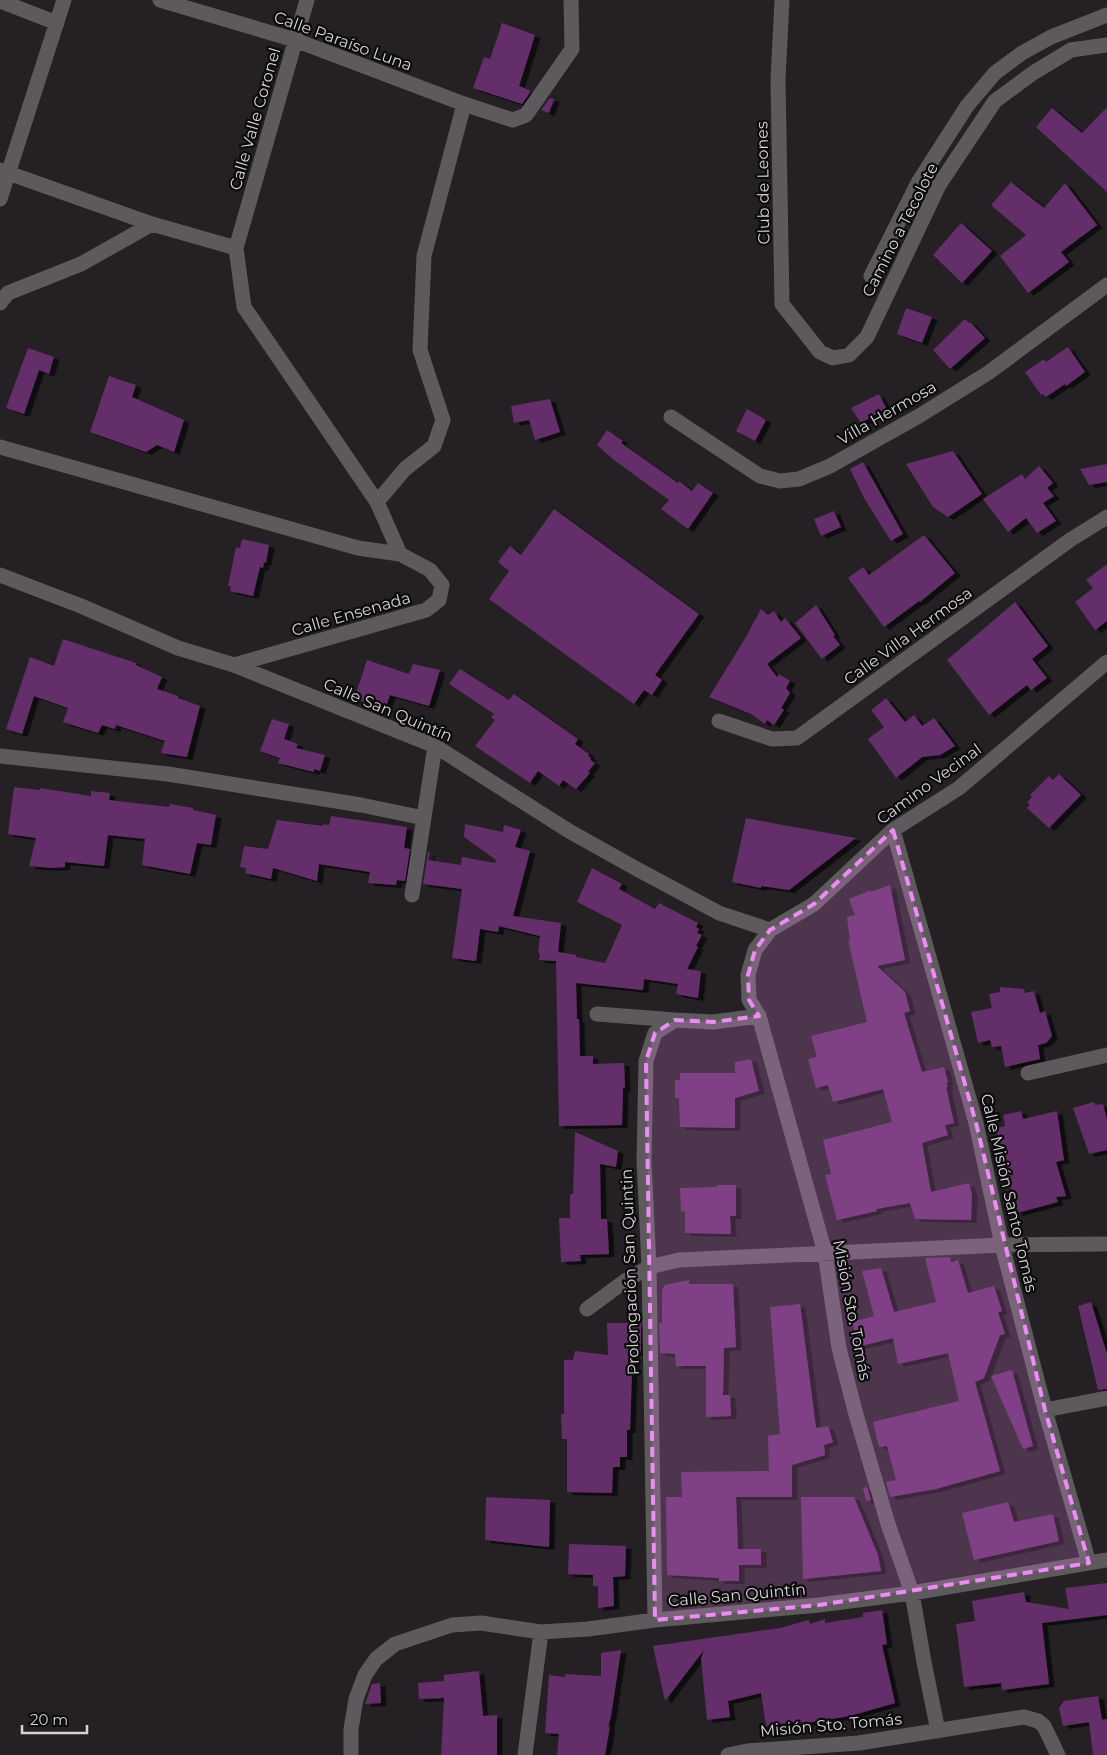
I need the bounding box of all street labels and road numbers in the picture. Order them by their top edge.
street label: Calle Paraíso Luna [271,7,415,75]
street label: Calle Valle Coronel [226,46,284,192]
street label: Club de Leones [752,121,774,245]
street label: Camino a Tecolote [858,160,942,300]
street label: Villa Hermosa [834,377,940,449]
street label: Calle Villa Hermosa [840,583,976,689]
street label: Calle Ensenada [289,588,413,640]
street label: Calle San Quintín [321,674,455,746]
street label: Camino Vecinal [873,740,985,828]
street label: Calle Misión Santo Tomás [977,1092,1041,1294]
street label: Prolongación San Quintin [617,1169,643,1375]
street label: Misión Sto. Tomás [829,1238,875,1382]
street label: Calle San Quintín [667,1580,807,1610]
street label: Misión Sto. Tomás [759,1709,903,1741]

